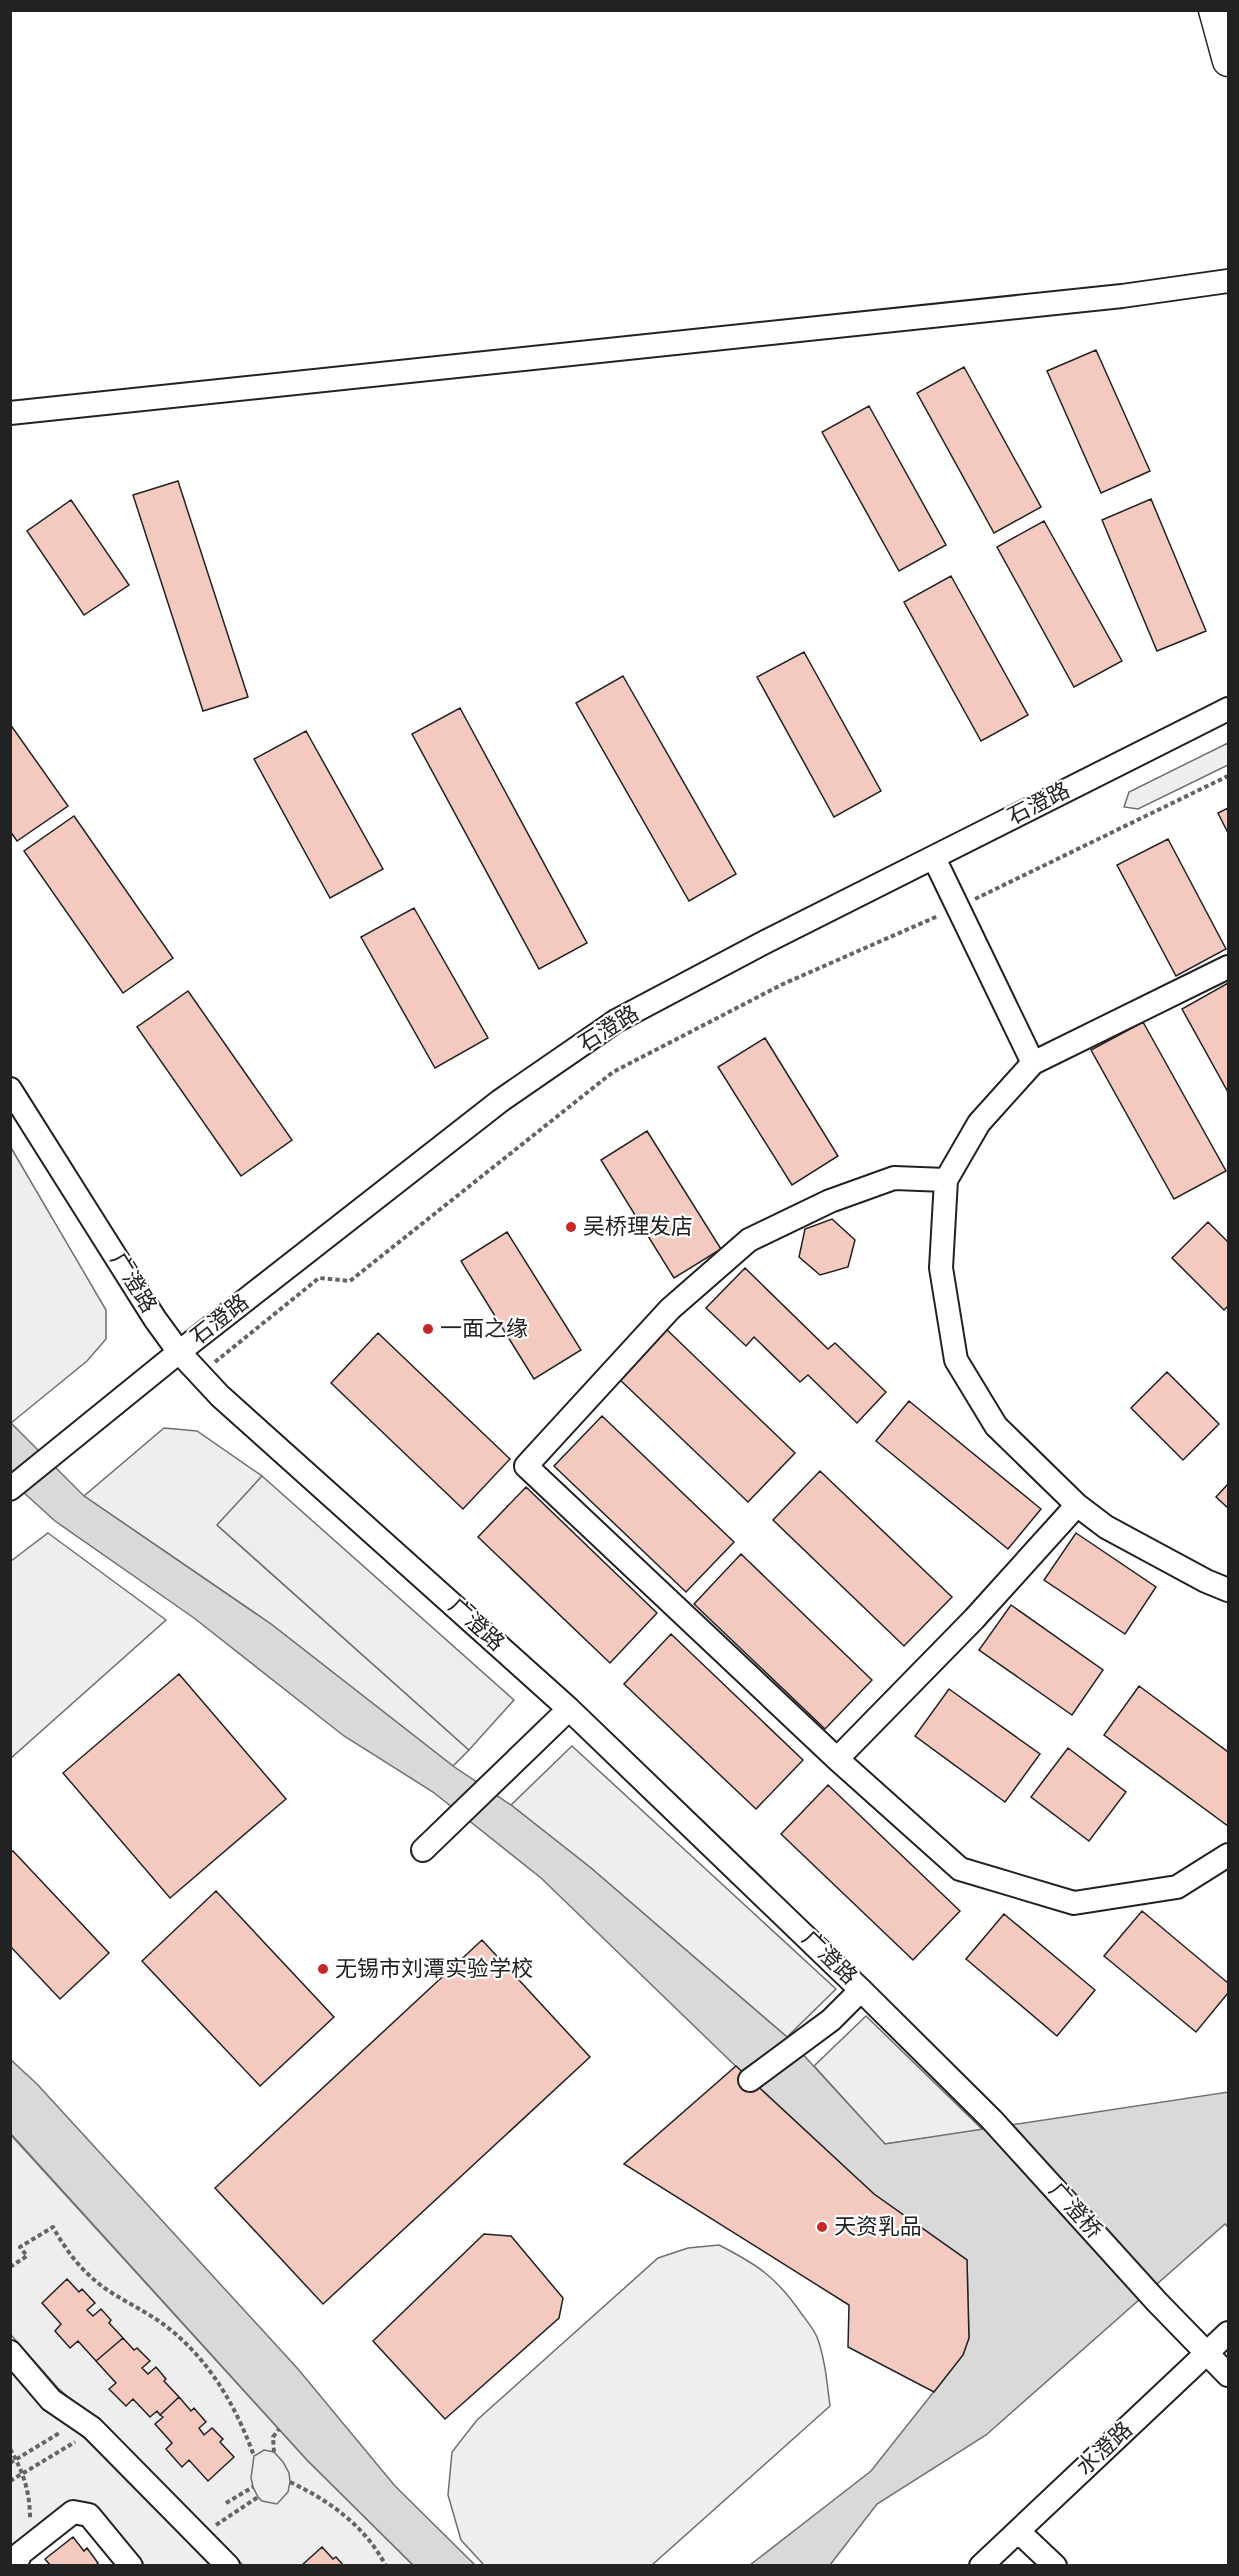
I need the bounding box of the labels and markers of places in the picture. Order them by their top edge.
place label: 吴桥理发店 [583,1211,693,1244]
marker: 吴桥理发店 [564,1220,578,1234]
place label: 一面之缘 [440,1313,528,1346]
marker: 一面之缘 [421,1322,435,1336]
place label: 无锡市刘潭实验学校 [335,1953,533,1986]
marker: 无锡市刘潭实验学校 [316,1962,330,1976]
place label: 天资乳品 [834,2211,922,2244]
marker: 天资乳品 [815,2220,829,2234]

